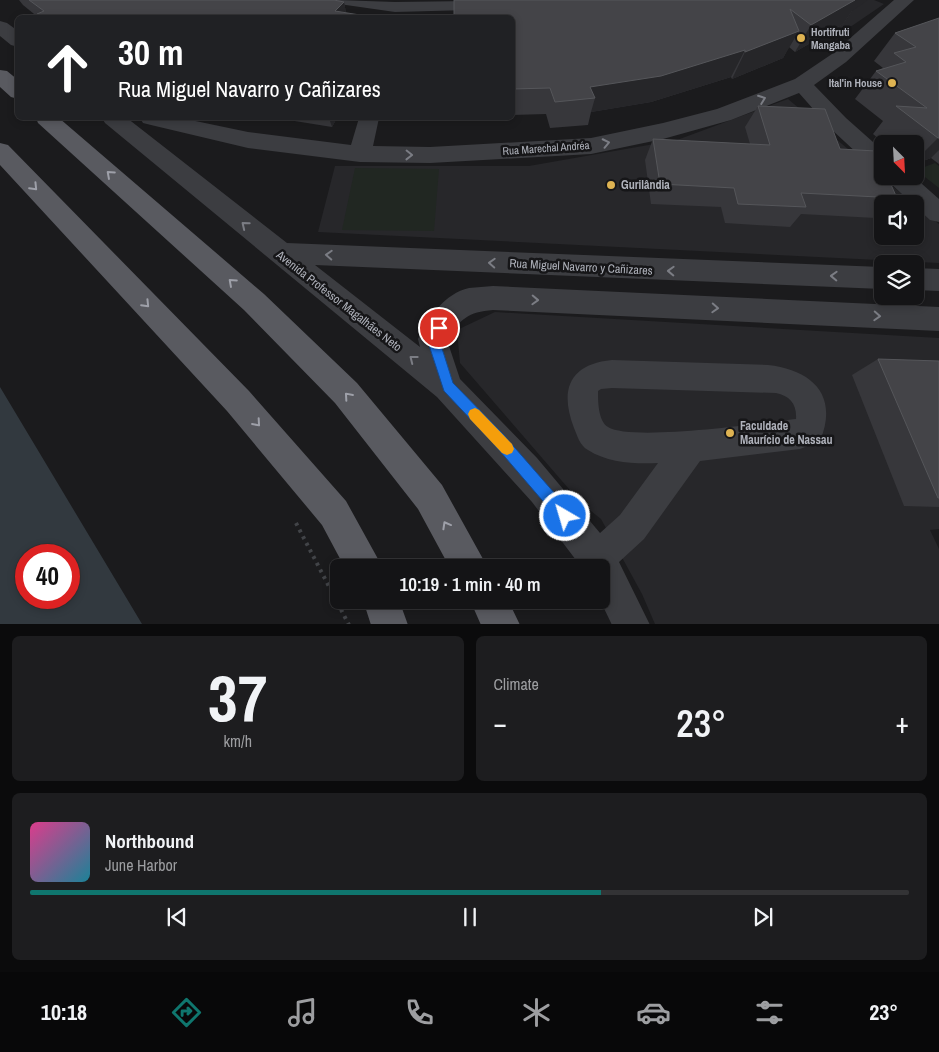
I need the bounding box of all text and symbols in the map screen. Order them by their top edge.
place label: Hortifruti Mangaba [811,25,850,52]
text: 30 m [118,29,183,76]
marker: Hortifruti Mangaba [795,32,807,44]
icon: ahead [35,35,100,100]
text: Rua Miguel Navarro y Cañizares [118,74,381,104]
place label: Ital'in House [829,76,882,90]
marker: Ital'in House [886,77,898,89]
one-way arrow [757,95,766,106]
north arrow [874,135,924,185]
map controls [874,135,924,305]
street label: Rua Marechal Andréa [502,138,590,158]
one-way arrow [601,138,610,148]
one-way arrow [406,150,413,160]
one-way arrow [107,171,116,180]
place label: Gurilândia [621,177,670,193]
marker: Gurilândia [605,179,617,191]
one-way arrow [28,181,37,190]
button: sound [874,195,924,245]
one-way arrow [242,222,251,231]
street label: Avenida Professor Magalhães Neto [272,246,405,355]
one-way arrow [325,250,333,261]
street label: Rua Miguel Navarro y Cañizares [509,255,653,279]
button: layers [874,255,924,305]
one-way arrow [487,257,495,268]
one-way arrow [667,265,675,276]
one-way arrow [830,271,838,282]
one-way arrow [228,279,237,288]
one-way arrow [532,294,540,305]
one-way arrow [140,299,149,308]
one-way arrow [711,303,719,314]
pin [418,307,460,349]
one-way arrow [874,311,882,322]
icon: arrive [425,314,453,342]
one-way arrow [410,356,419,365]
one-way arrow [345,393,353,402]
one-way arrow [251,417,259,426]
place label: Faculdade Maurício de Nassau [740,418,832,448]
marker: Faculdade Maurício de Nassau [724,427,736,439]
position arrow [538,489,590,541]
one-way arrow [442,521,452,530]
speed limit sign: 40 [15,544,80,609]
text: 10:19 · 1 min · 40 m [400,571,540,597]
text: 37 [208,654,267,741]
text: Climate [494,673,539,695]
text: 23° [676,698,726,749]
text: − [494,704,507,742]
text: + [896,704,909,742]
text: km/h [224,730,252,752]
text: Northbound [105,828,194,854]
text: June Harbor [105,854,177,876]
icon: previous [163,903,191,931]
icon: pause [456,903,484,931]
icon: next [749,903,777,931]
icon: directions [169,995,204,1030]
icon: music [285,995,320,1030]
icon: phone [402,995,437,1030]
icon: climate [519,995,554,1030]
icon: car [636,995,671,1030]
icon: filters [752,995,787,1030]
text: 10:18 [41,997,87,1027]
text: 23° [869,997,898,1027]

